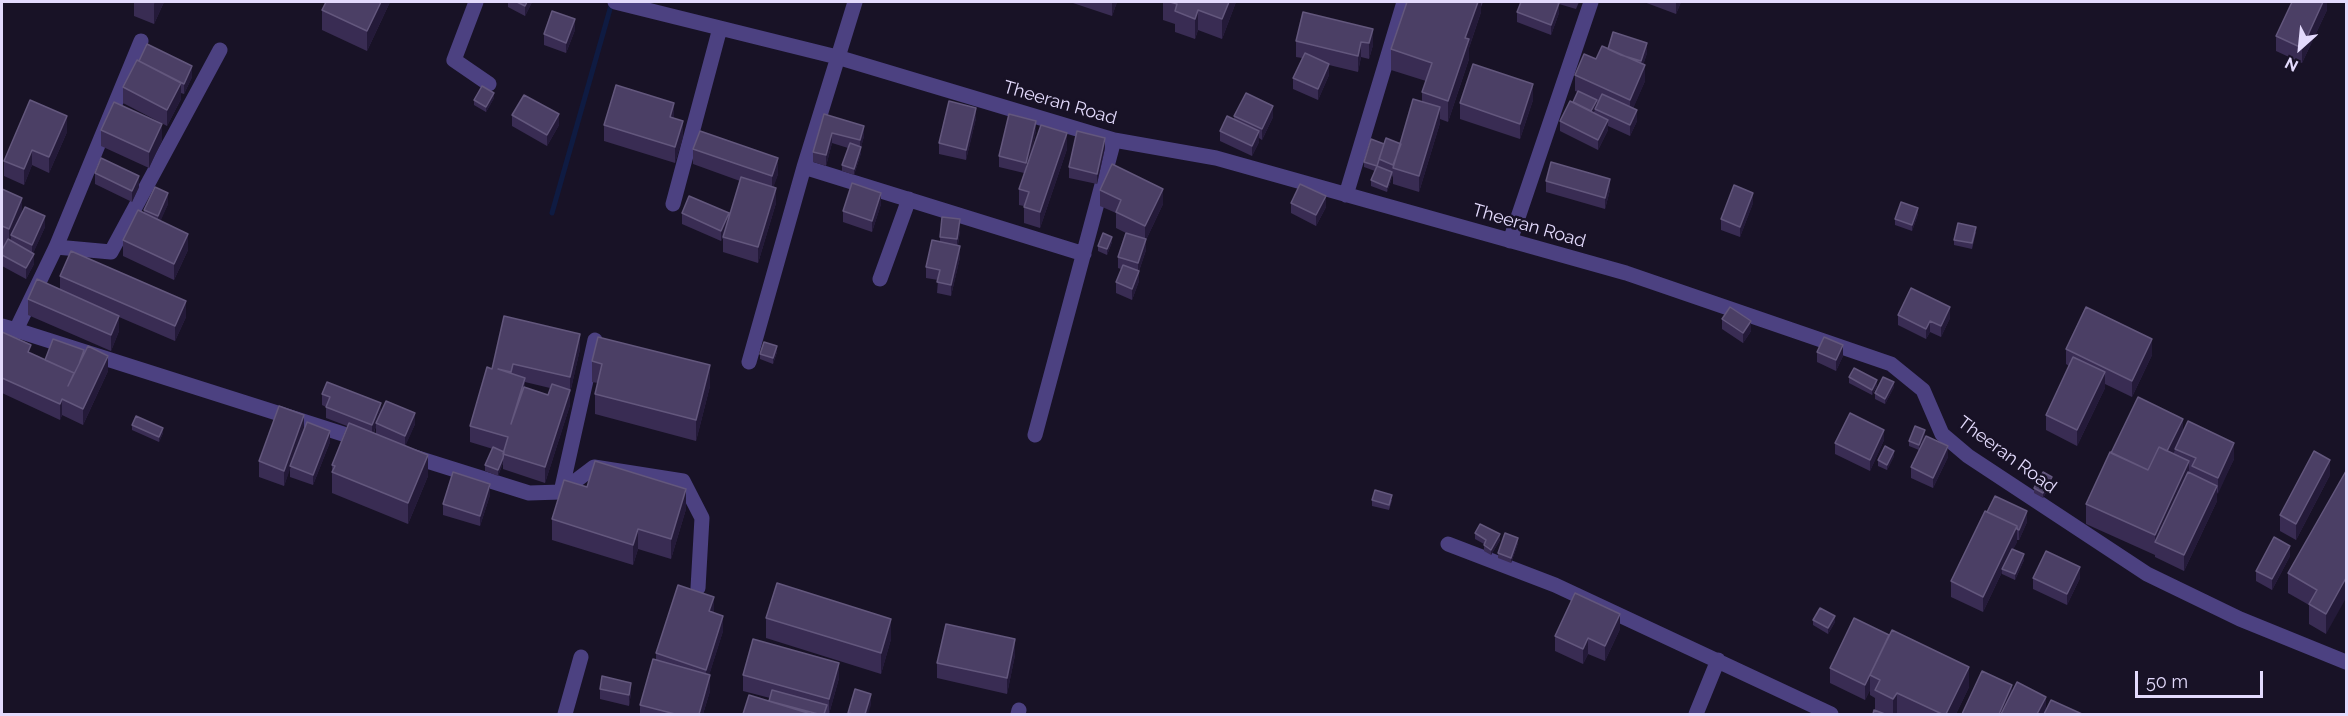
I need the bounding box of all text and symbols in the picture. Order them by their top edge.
north arrow [2270,18,2330,78]
text: N [2282,53,2301,76]
street label: Theeran Road [1001,76,1119,130]
street label: Theeran Road [1470,199,1588,253]
street label: Theeran Road [1953,412,2061,498]
scale bar [2138,659,2266,697]
text: 50 m [2146,671,2188,692]

